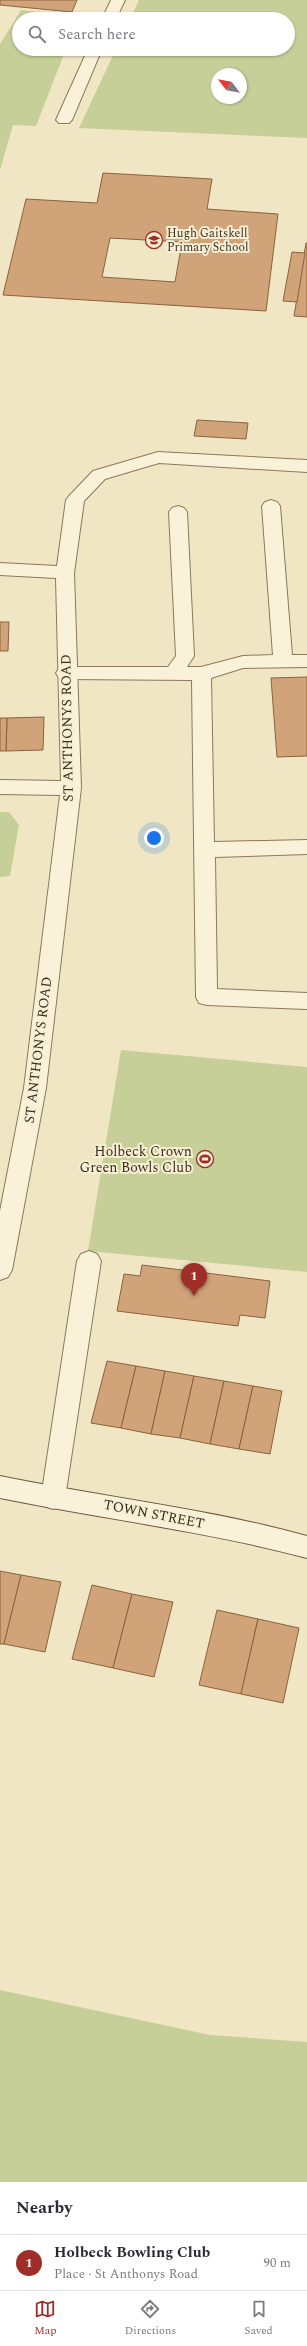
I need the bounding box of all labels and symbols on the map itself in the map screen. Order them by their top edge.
north arrow [211,68,247,104]
place label: Hugh Gaitskell Primary School [167,224,249,257]
school or university icon: Hugh Gaitskell Primary School [144,230,164,250]
street label: ST ANTHONYS ROAD [55,654,79,802]
your location [144,828,164,848]
street label: ST ANTHONYS ROAD [19,975,57,1125]
place label: Holbeck Crown Green Bowls Club [79,1141,192,1178]
sports icon: Holbeck Crown Green Bowls Club [195,1149,215,1169]
pin: 1 [181,1263,207,1296]
street label: TOWN STREET [102,1494,206,1534]

